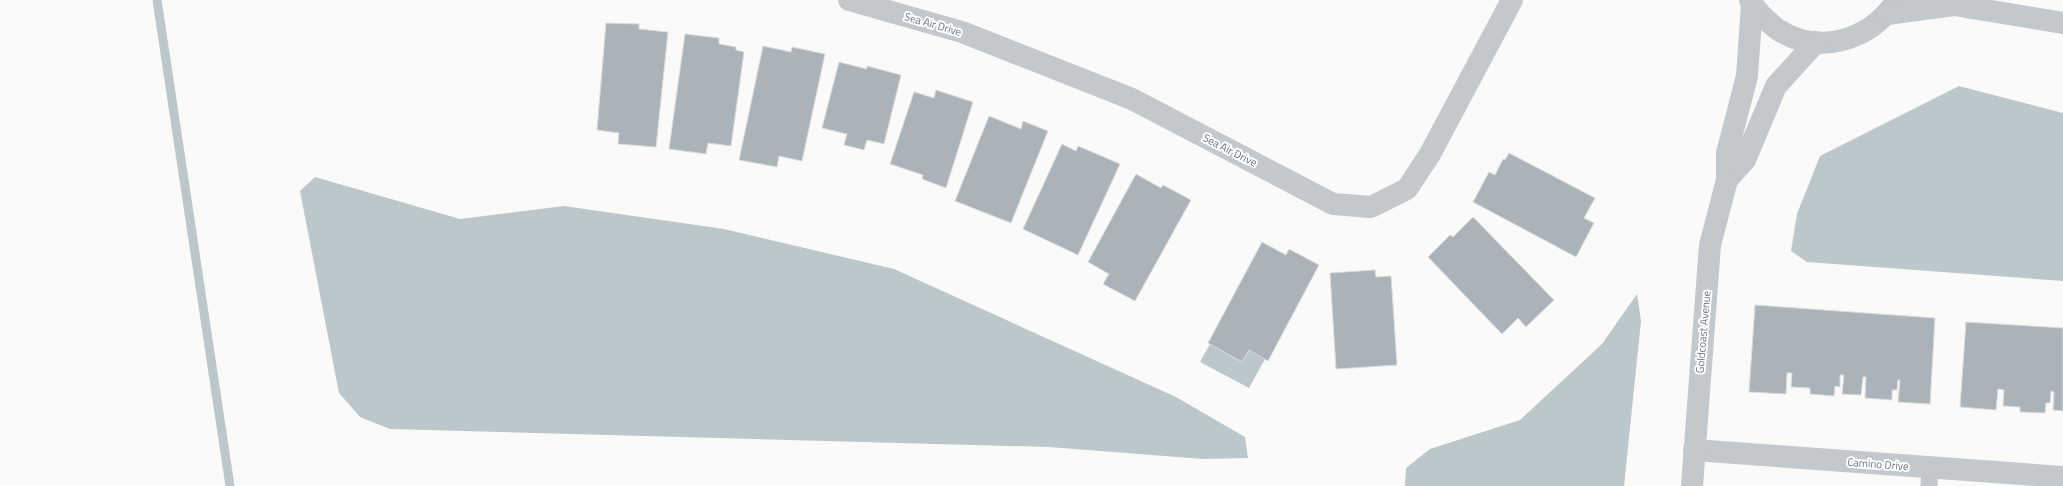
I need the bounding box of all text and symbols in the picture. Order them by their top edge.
street label: Sea Air Drive [903,8,964,40]
street label: Sea Air Drive [1200,130,1260,171]
street label: Goldcoast Avenue [1691,290,1715,374]
street label: Camino Drive [1847,454,1910,474]

